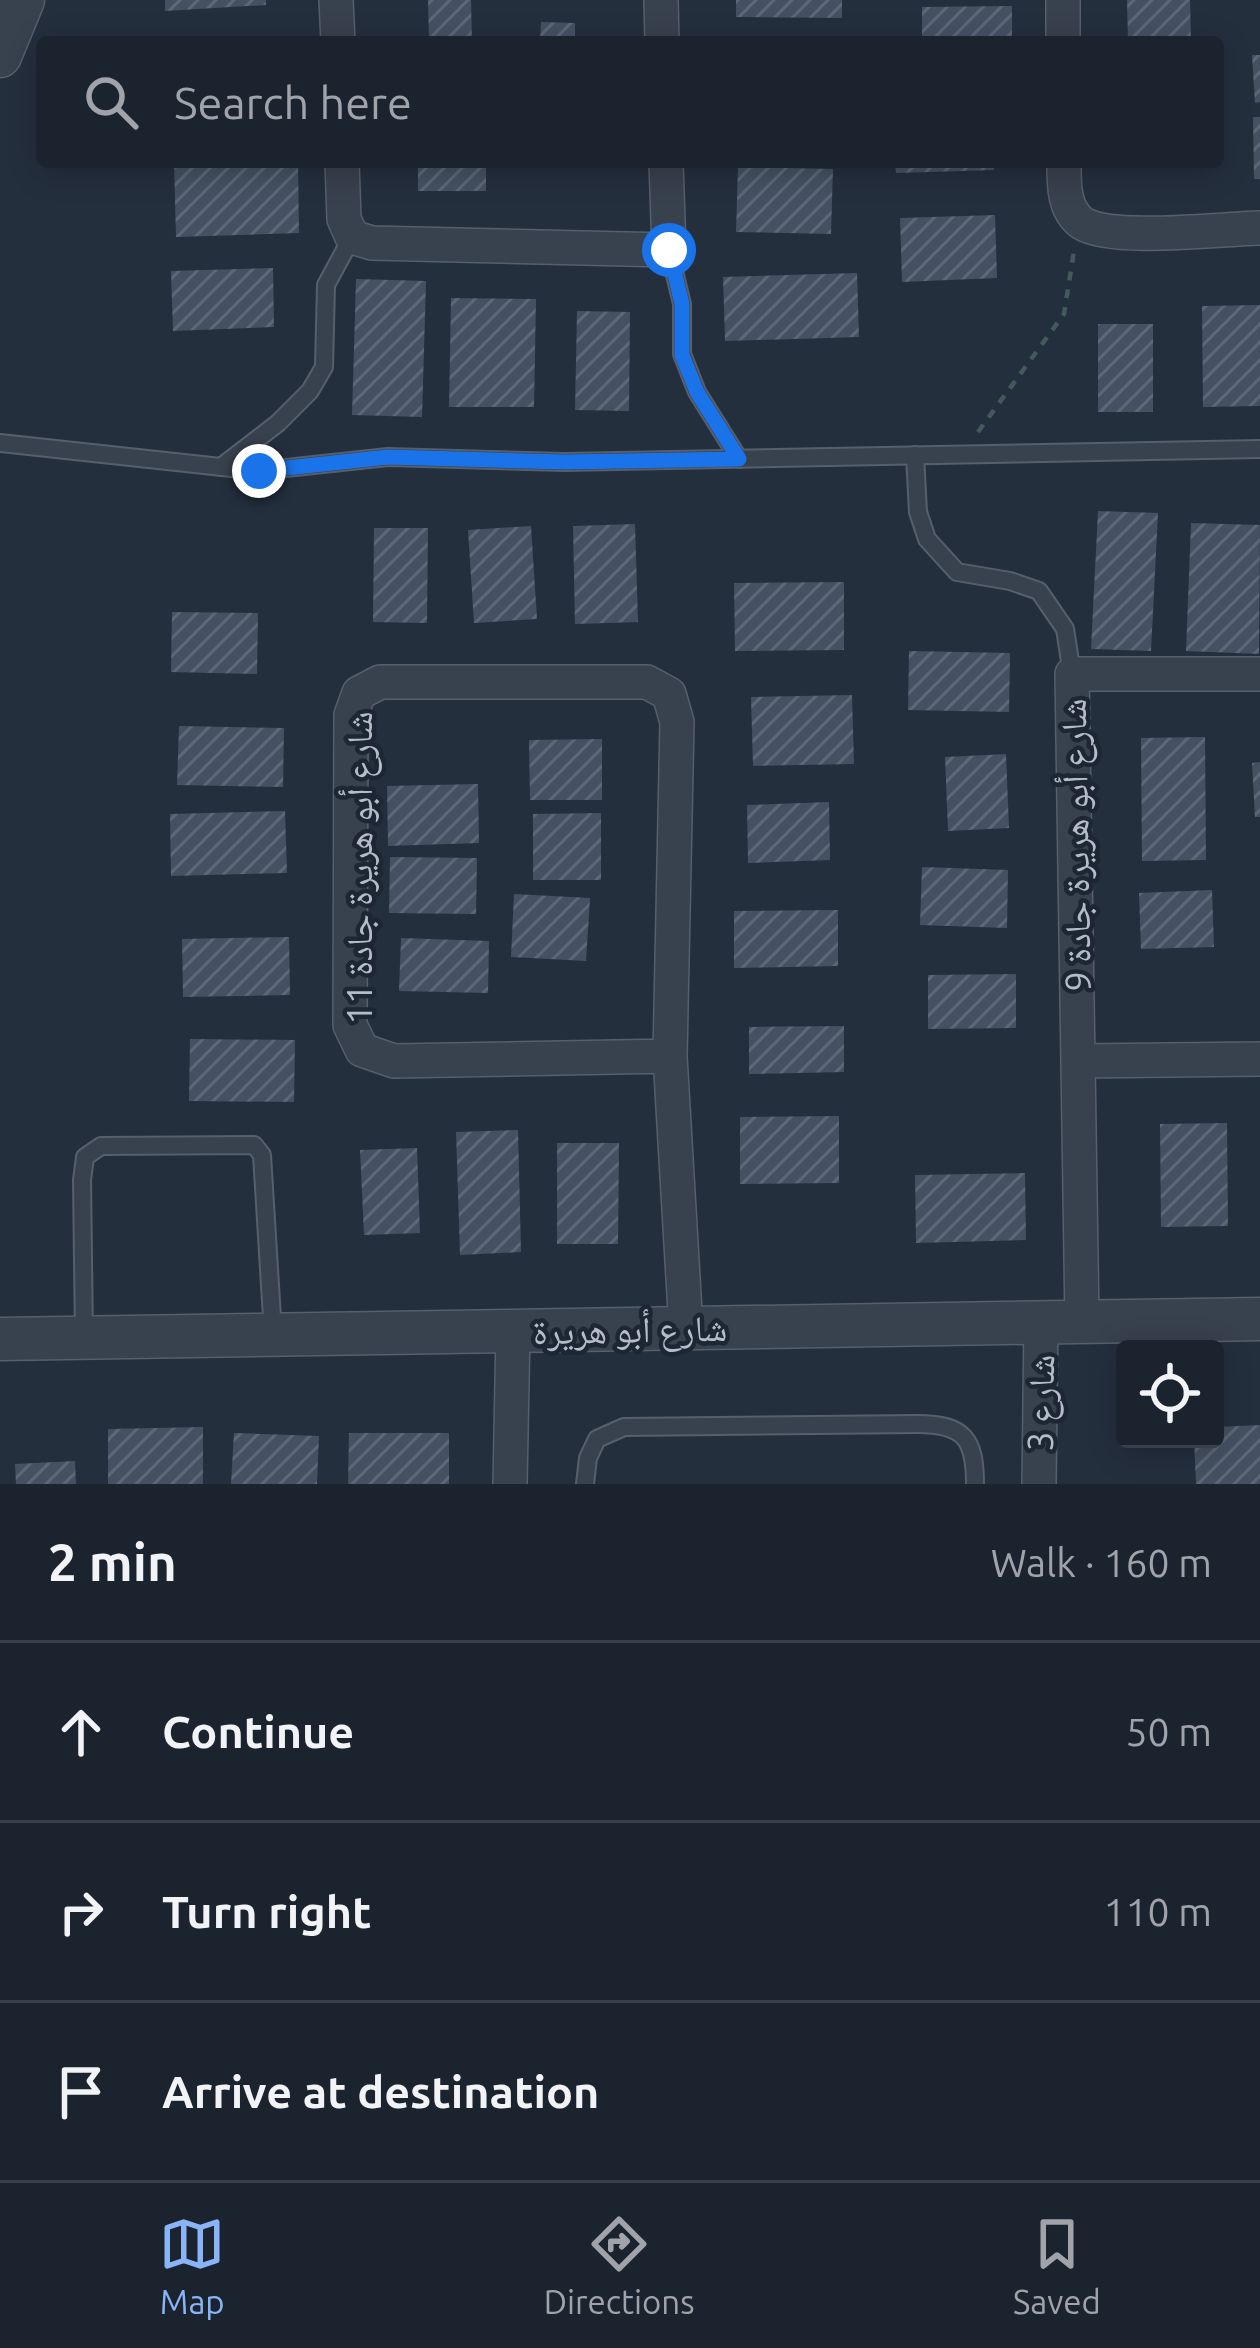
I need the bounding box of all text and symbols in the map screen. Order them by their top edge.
search box [36,36,1224,168]
icon: search [78,69,144,135]
text: Search here [174,77,412,128]
route start [642,223,696,277]
route end [232,444,286,498]
street label: شارع أبو هريرة جادة 9 [1052,698,1101,992]
street label: شارع أبو هريرة جادة 11 [338,711,382,1025]
street label: شارع أبو هريرة [532,1307,728,1354]
map controls [1116,1340,1224,1448]
button: locate [1116,1340,1224,1448]
street label: شارع 3 [1019,1354,1064,1452]
text: 2 min [48,1533,177,1591]
text: Walk · 160 m [991,1541,1212,1584]
icon: ahead [48,1699,114,1765]
text: Continue [162,1706,354,1757]
text: 50 m [1125,1710,1212,1753]
icon: right [48,1879,114,1945]
text: Turn right [162,1886,371,1937]
text: 110 m [1103,1890,1212,1933]
icon: arrive [48,2059,114,2125]
text: Arrive at destination [162,2066,599,2117]
tab: Map [159,2211,225,2320]
tab: Directions [544,2211,694,2320]
tab: Saved [1013,2211,1101,2320]

